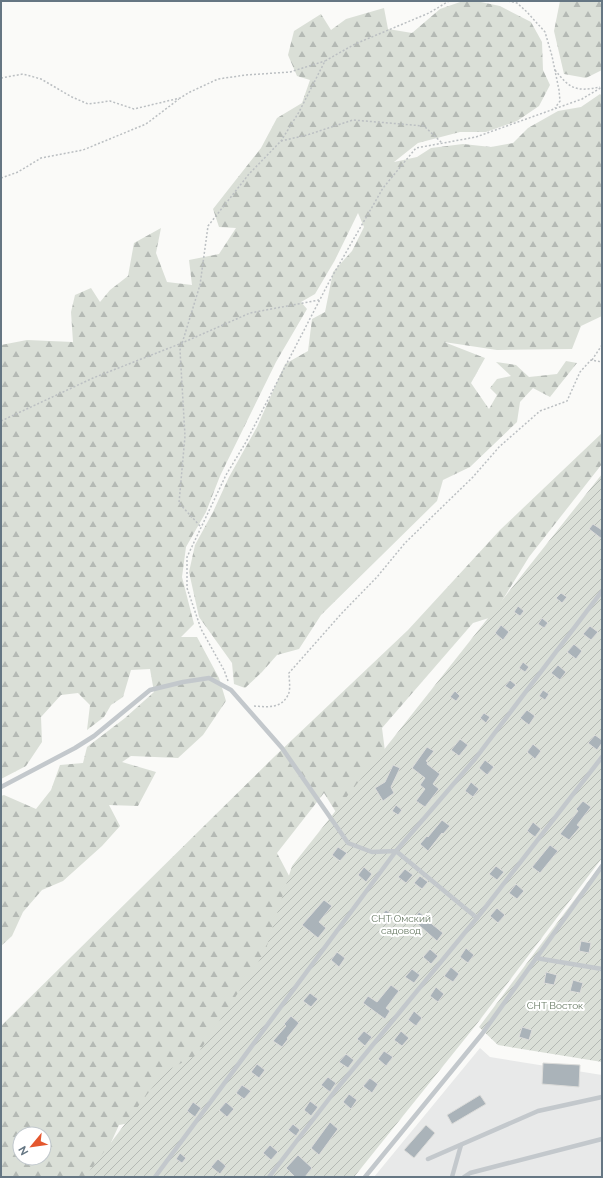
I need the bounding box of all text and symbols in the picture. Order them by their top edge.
park label: СНТ Омский садовод [371,913,431,936]
park label: СНТ Восток [527,1000,583,1011]
north arrow [12,1126,52,1166]
text: N [16,1144,31,1157]

